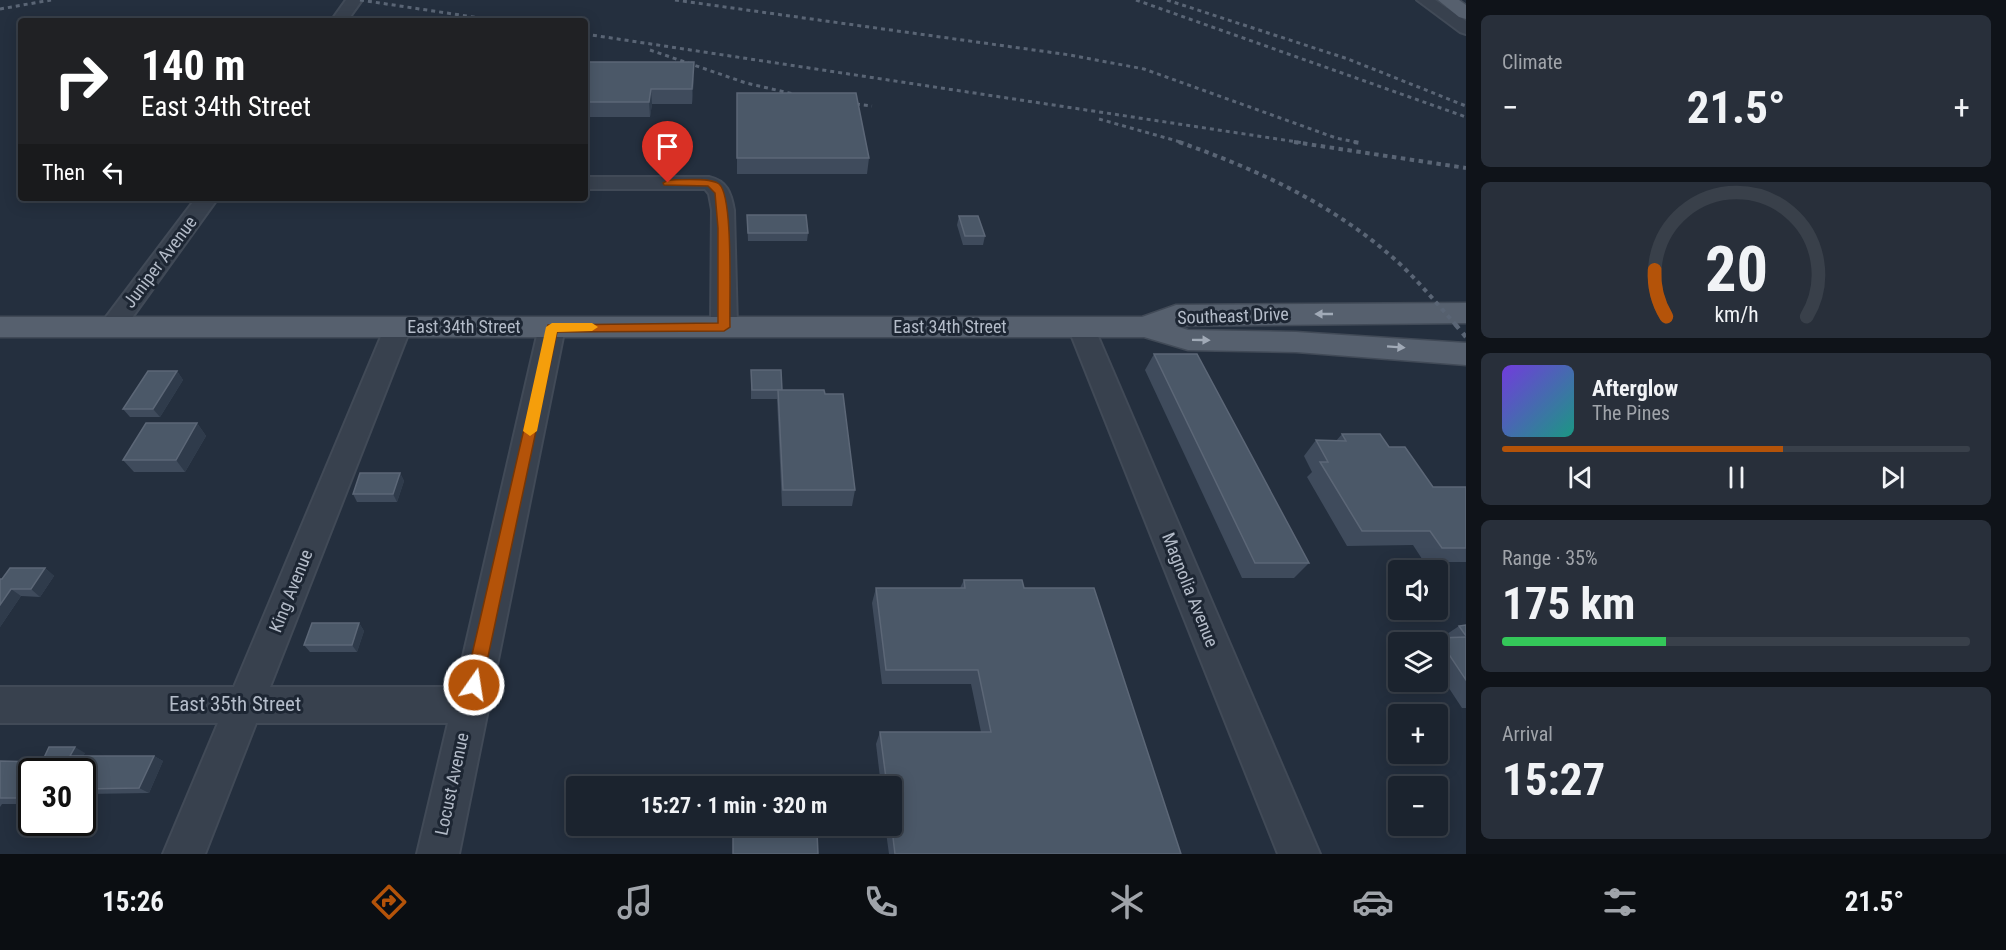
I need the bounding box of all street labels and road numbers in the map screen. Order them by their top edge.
street label: Juniper Avenue [118,212,201,312]
street label: Southeast Drive [1177,303,1289,328]
street label: East 34th Street [407,316,521,337]
street label: East 34th Street [893,316,1007,337]
street label: Magnolia Avenue [1158,529,1223,650]
street label: King Avenue [264,546,317,635]
street label: East 35th Street [169,692,301,716]
street label: Locust Avenue [430,731,473,837]

